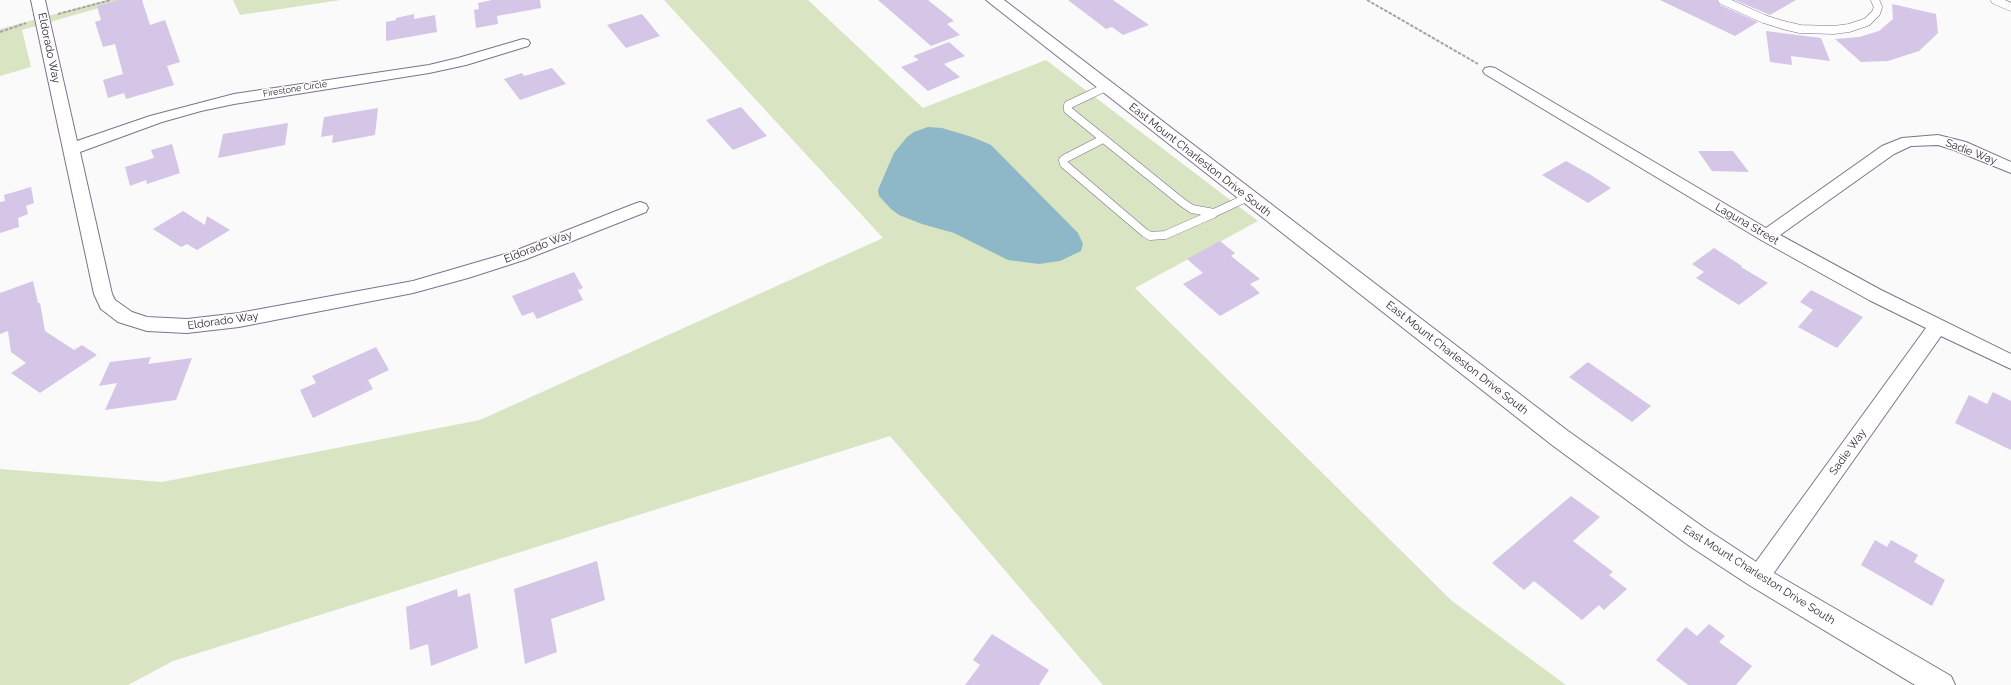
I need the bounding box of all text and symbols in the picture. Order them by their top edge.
street label: Eldorado Way [35,12,63,84]
street label: Firestone Circle [262,79,328,99]
street label: East Mount Charleston Drive South [1126,100,1274,220]
street label: Sadie Way [1943,136,1999,168]
street label: Laguna Street [1713,200,1781,248]
street label: Eldorado Way [502,228,574,266]
street label: East Mount Charleston Drive South [1383,298,1531,418]
street label: Eldorado Way [187,309,259,333]
street label: Sadie Way [1827,426,1869,478]
street label: East Mount Charleston Drive South [1681,523,1837,627]

